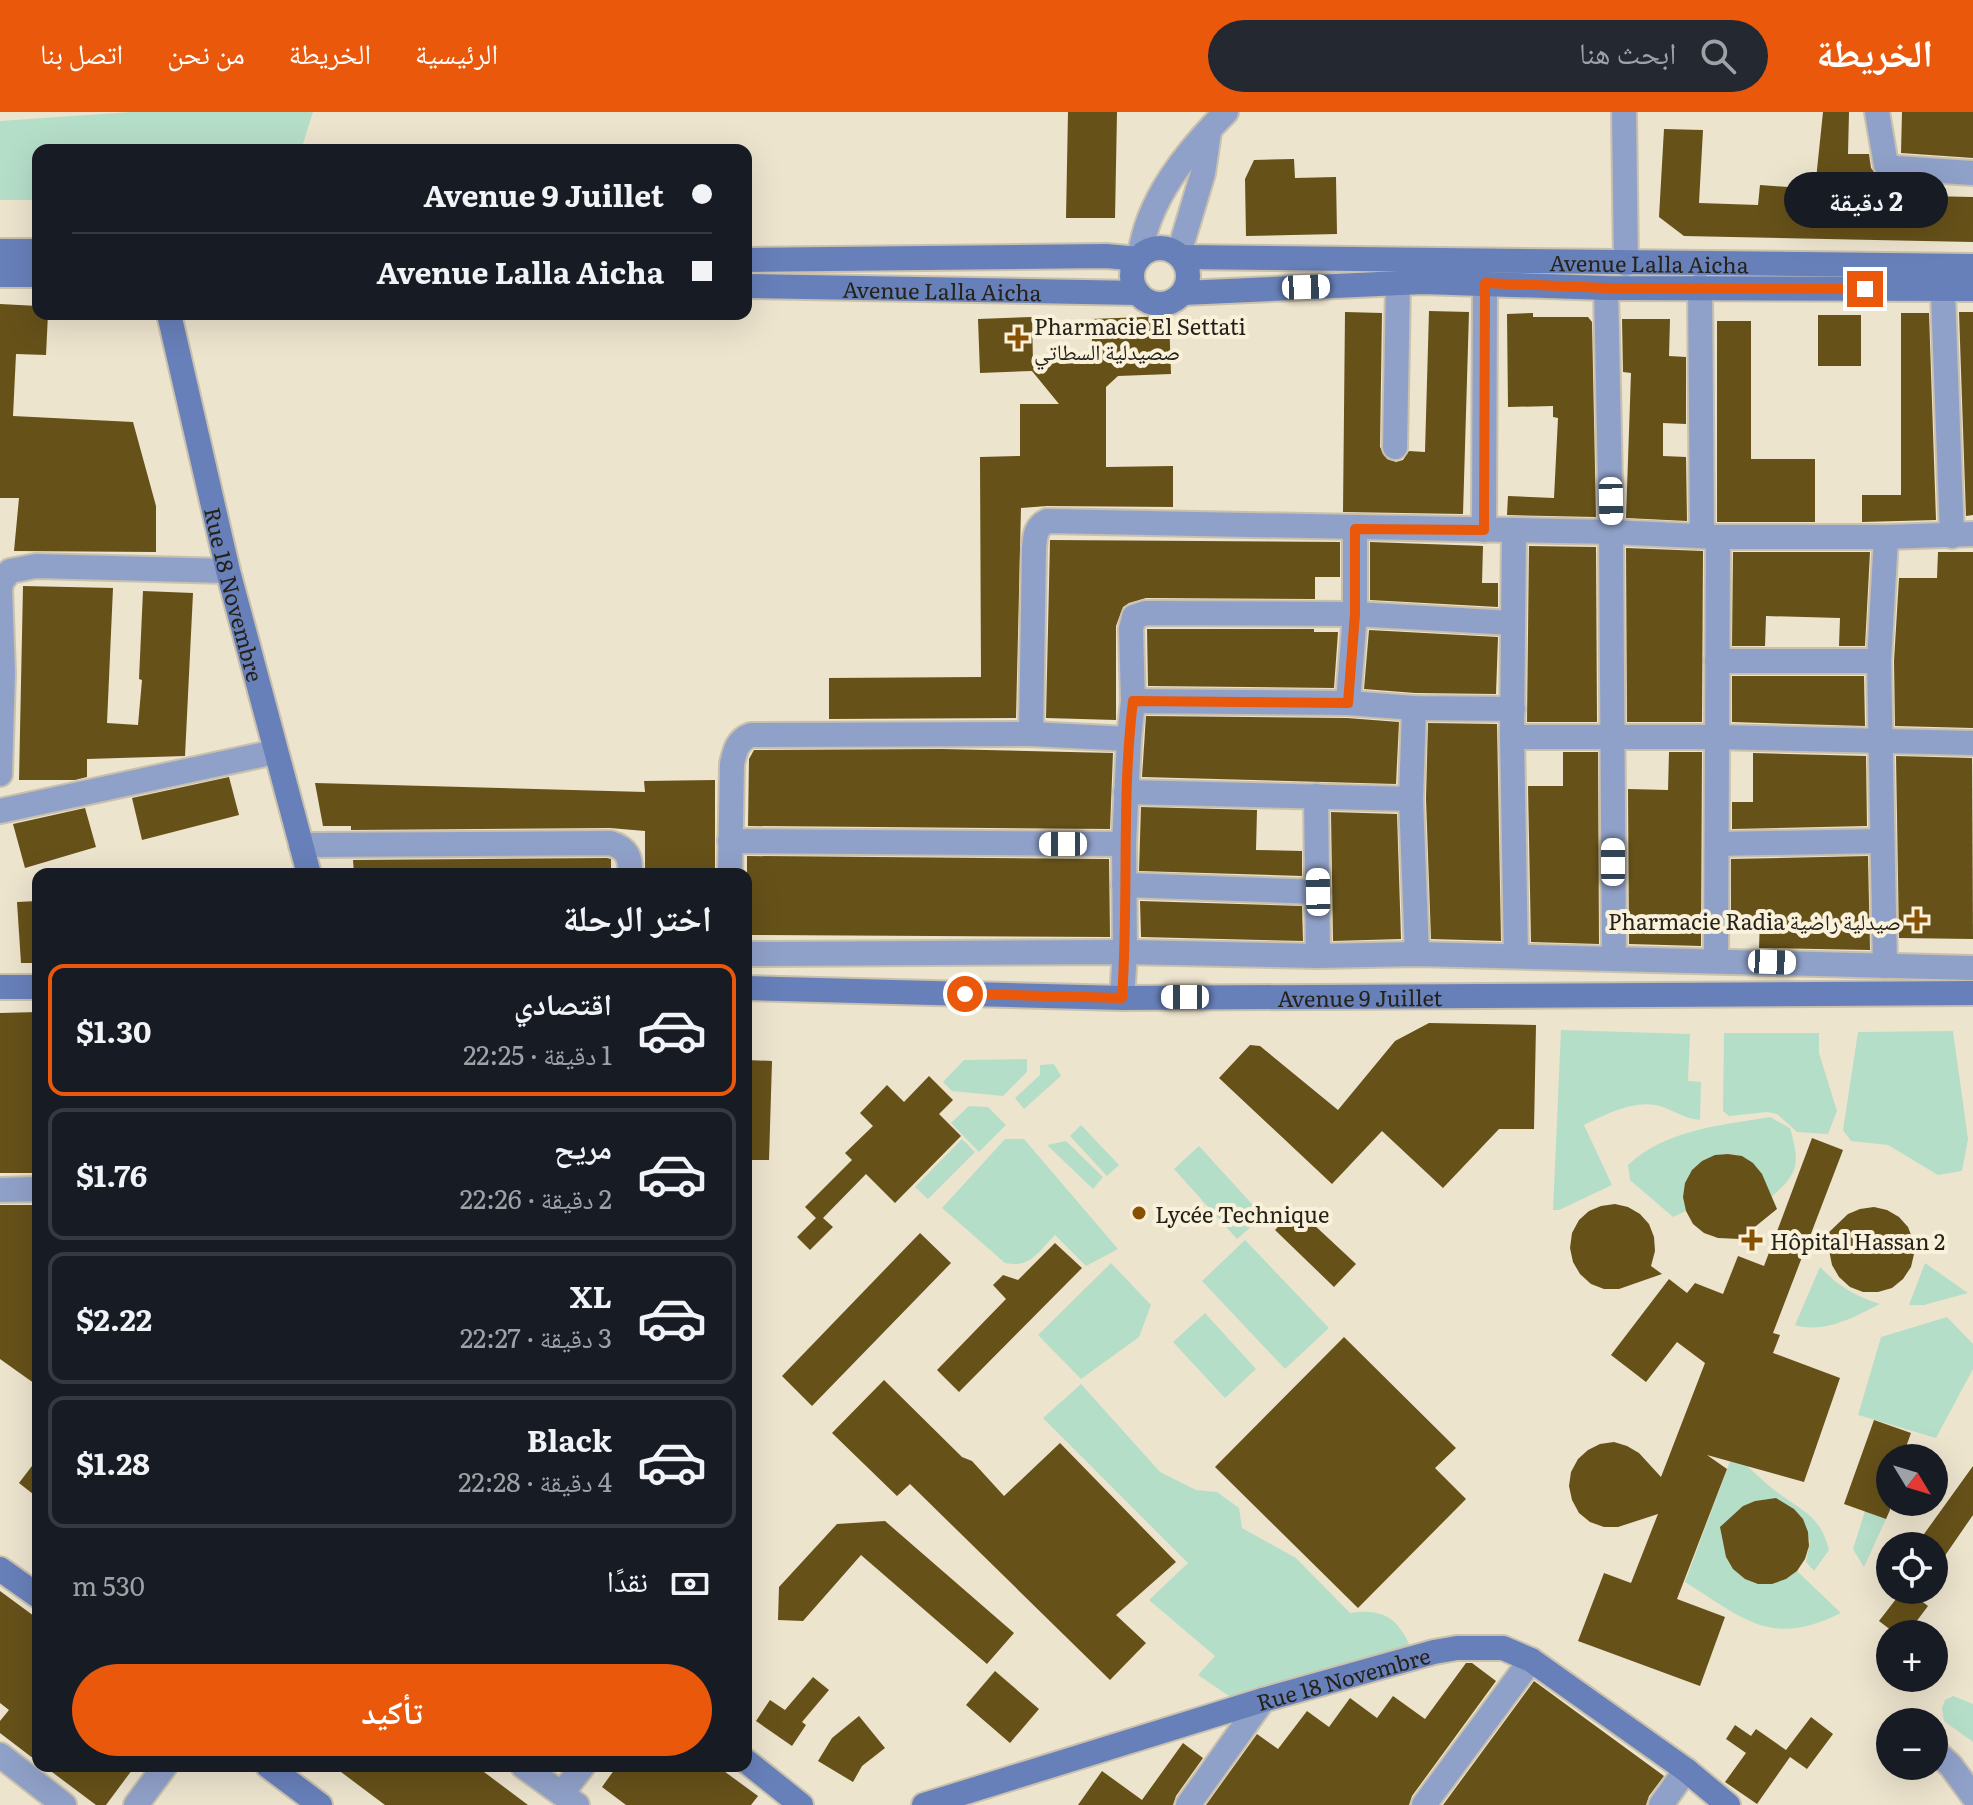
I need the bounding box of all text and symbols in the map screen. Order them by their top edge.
search box [1208,20,1768,92]
text: الخريطة [1816,22,1933,79]
text: ابحث هنا [1579,29,1676,73]
text: اتصل بنا [40,31,123,73]
text: من نحن [167,31,245,73]
text: الخريطة [289,31,371,73]
text: الرئيسية [415,31,498,73]
icon: search [1696,34,1740,78]
text: Avenue 9 Juillet [424,172,664,216]
callout: 2 دقيقة [1783,173,1947,229]
text: 2 دقيقة [1829,180,1903,219]
street label: Avenue Lalla Aicha [1549,245,1749,280]
text: Avenue Lalla Aicha [376,249,664,293]
street label: Avenue Lalla Aicha [842,271,1042,308]
route end [1847,271,1883,307]
car [1282,274,1330,300]
place label: Pharmacie El Settati صصيدلية السطاتي [1034,309,1246,369]
marker: Pharmacie El Settati صصيدلية السطاتي [1009,329,1027,347]
car [1599,477,1623,525]
street label: Rue 18 Novembre [197,504,273,685]
car [1039,832,1087,856]
car [1601,838,1625,886]
car [1306,868,1330,916]
text: اختر الرحلة [563,889,712,942]
place label: Pharmacie Radia صيدلية راضية [1608,904,1901,937]
marker: Pharmacie Radia صيدلية راضية [1908,911,1926,929]
car [1748,949,1796,975]
route start [947,976,983,1012]
text: اقتصادي [514,980,612,1024]
street label: Avenue 9 Juillet [1277,980,1443,1014]
car [1161,985,1209,1009]
icon: car [636,994,708,1066]
text: $1.30 [76,1008,151,1052]
text: 1 دقيقة · 22:25 [463,1034,612,1073]
text: مريح [554,1124,612,1168]
icon: car [636,1138,708,1210]
text: $1.76 [76,1152,147,1196]
text: 2 دقيقة · 22:26 [460,1178,612,1217]
place label: Lycée Technique [1155,1197,1329,1230]
marker: Lycée Technique [1130,1204,1148,1222]
place label: Hôpital Hassan 2 [1770,1224,1945,1257]
marker: Hôpital Hassan 2 [1741,1229,1763,1251]
text: XL [570,1273,612,1317]
icon: car [636,1282,708,1354]
text: $2.22 [76,1296,152,1340]
text: 3 دقيقة · 22:27 [460,1317,612,1356]
text: Black [527,1417,612,1461]
icon: car [636,1426,708,1498]
text: $1.28 [76,1440,150,1484]
north arrow [1876,1444,1948,1516]
map controls [1876,1444,1948,1780]
text: 4 دقيقة · 22:28 [458,1461,612,1500]
button: locate [1876,1532,1948,1604]
text: نقدًا [607,1557,648,1601]
icon: cash [668,1562,712,1606]
text: 530 m [72,1565,145,1604]
button: + [1876,1620,1948,1692]
street label: Rue 18 Novembre [1252,1637,1434,1718]
button: تأكيد [72,1664,712,1756]
button: − [1876,1708,1948,1780]

